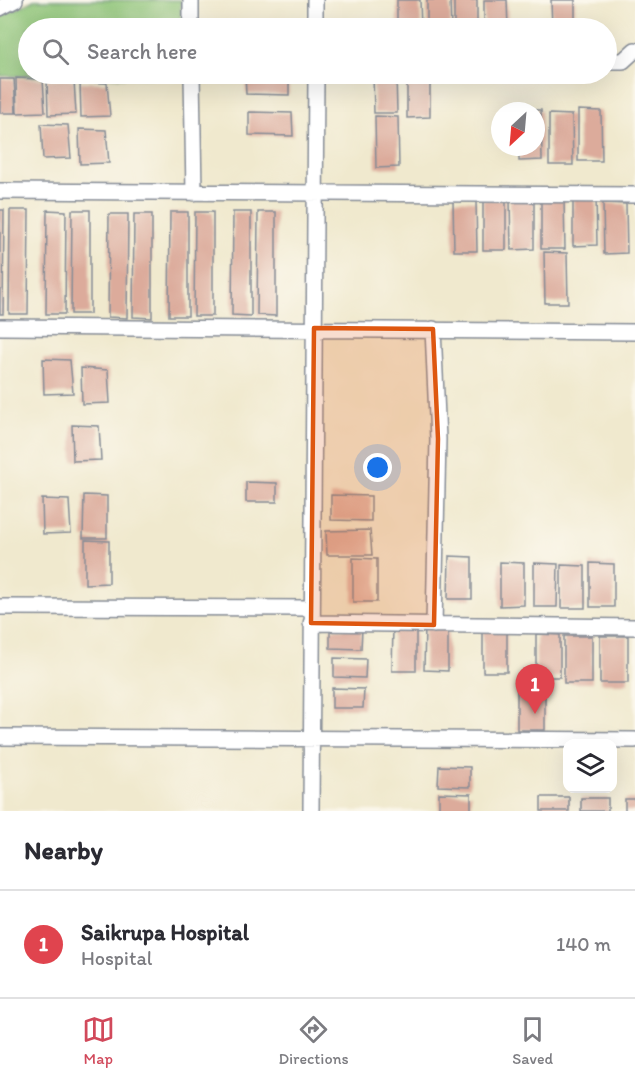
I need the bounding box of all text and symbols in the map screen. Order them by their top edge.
search box [18,18,617,84]
icon: search [39,35,72,68]
text: Search here [87,38,197,65]
north arrow [491,102,545,156]
your location [363,453,392,482]
pin: 1 [516,664,554,714]
map controls [563,739,617,793]
button: layers [563,739,617,793]
text: Nearby [24,834,103,866]
text: Saikrupa Hospital [81,919,249,946]
text: 1 [39,932,48,956]
text: 140 m [556,932,611,956]
text: Hospital [81,946,153,970]
tab: Map [82,1013,115,1068]
tab: Directions [278,1013,349,1068]
tab: Saved [512,1013,553,1068]

